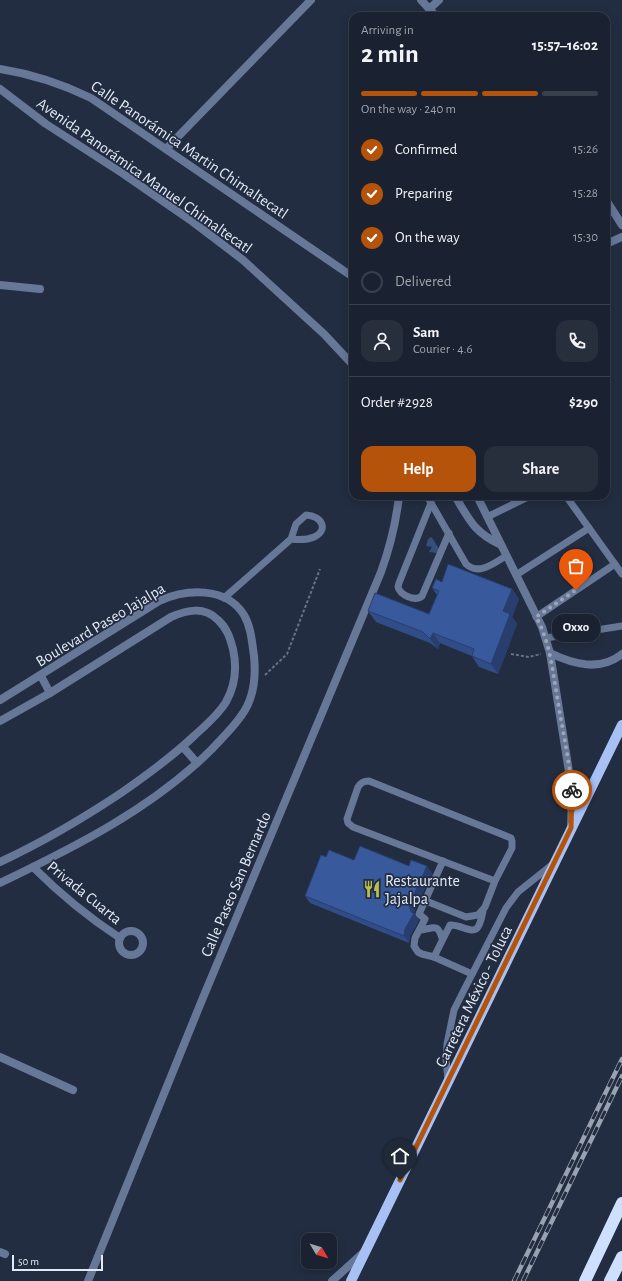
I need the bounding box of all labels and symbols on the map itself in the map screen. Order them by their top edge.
street label: Calle Panorámica Martin Chimaltecatl [88,78,291,222]
street label: Avenida Panorámica Manuel Chimaltecatl [34,95,255,257]
pin [559,549,593,590]
street label: Boulevard Paseo Jajalpa [33,580,169,671]
callout: Oxxo [552,614,600,642]
courier [552,770,592,810]
street label: Calle Paseo San Bernardo [198,809,274,959]
street label: Privada Cuarta [44,858,125,927]
place label: Restaurante Jajalpa [385,873,460,908]
restaurant icon: Restaurante Jajalpa [362,879,382,899]
street label: Carretera México - Toluca [433,923,515,1070]
pin [383,1139,417,1180]
north arrow [301,1233,337,1269]
scale bar [12,1253,103,1272]

